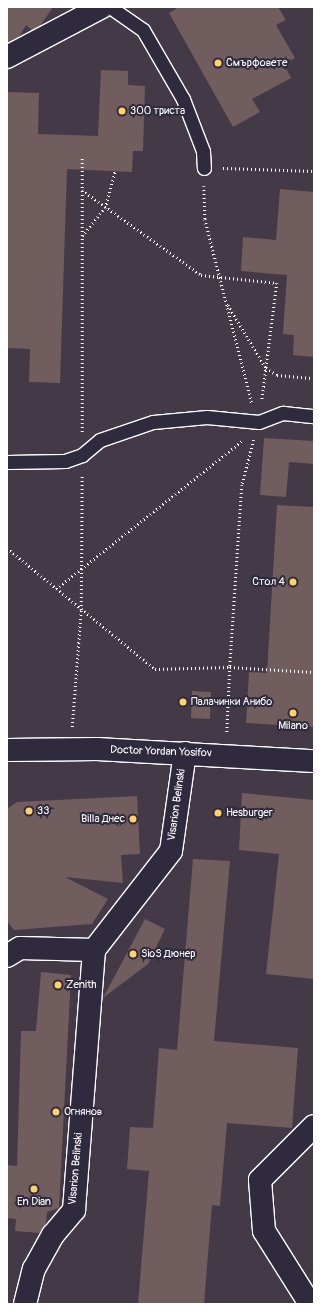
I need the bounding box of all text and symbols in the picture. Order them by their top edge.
place label: Смърфовете [226,56,287,70]
marker: Смърфовете [213,58,223,68]
place label: 300 триста [130,104,185,118]
marker: 300 триста [117,106,127,116]
place label: Стол 4 [252,575,285,589]
marker: Стол 4 [288,577,298,587]
place label: Палачинки Анибо [191,695,272,709]
marker: Палачинки Анибо [178,697,188,707]
marker: Milano [288,708,298,718]
place label: Milano [278,719,308,733]
street label: Doctor Yordan Yosifov [110,744,212,760]
street label: Visarion Belinski [165,768,189,842]
place label: 33 [37,804,49,818]
marker: 33 [24,806,34,816]
place label: Hesburger [226,806,273,820]
marker: Hesburger [213,808,223,818]
place label: Billa Днес [81,812,125,826]
marker: Billa Днес [128,814,138,824]
place label: SioS Дюнер [141,947,195,961]
marker: SioS Дюнер [128,949,138,959]
place label: Zenith [66,978,96,992]
marker: Zenith [53,980,63,990]
place label: Огнянов [64,1105,102,1119]
marker: Огнянов [51,1107,61,1117]
street label: Visarion Belinski [66,1132,86,1206]
marker: En Dian [29,1184,39,1194]
place label: En Dian [17,1195,51,1209]

